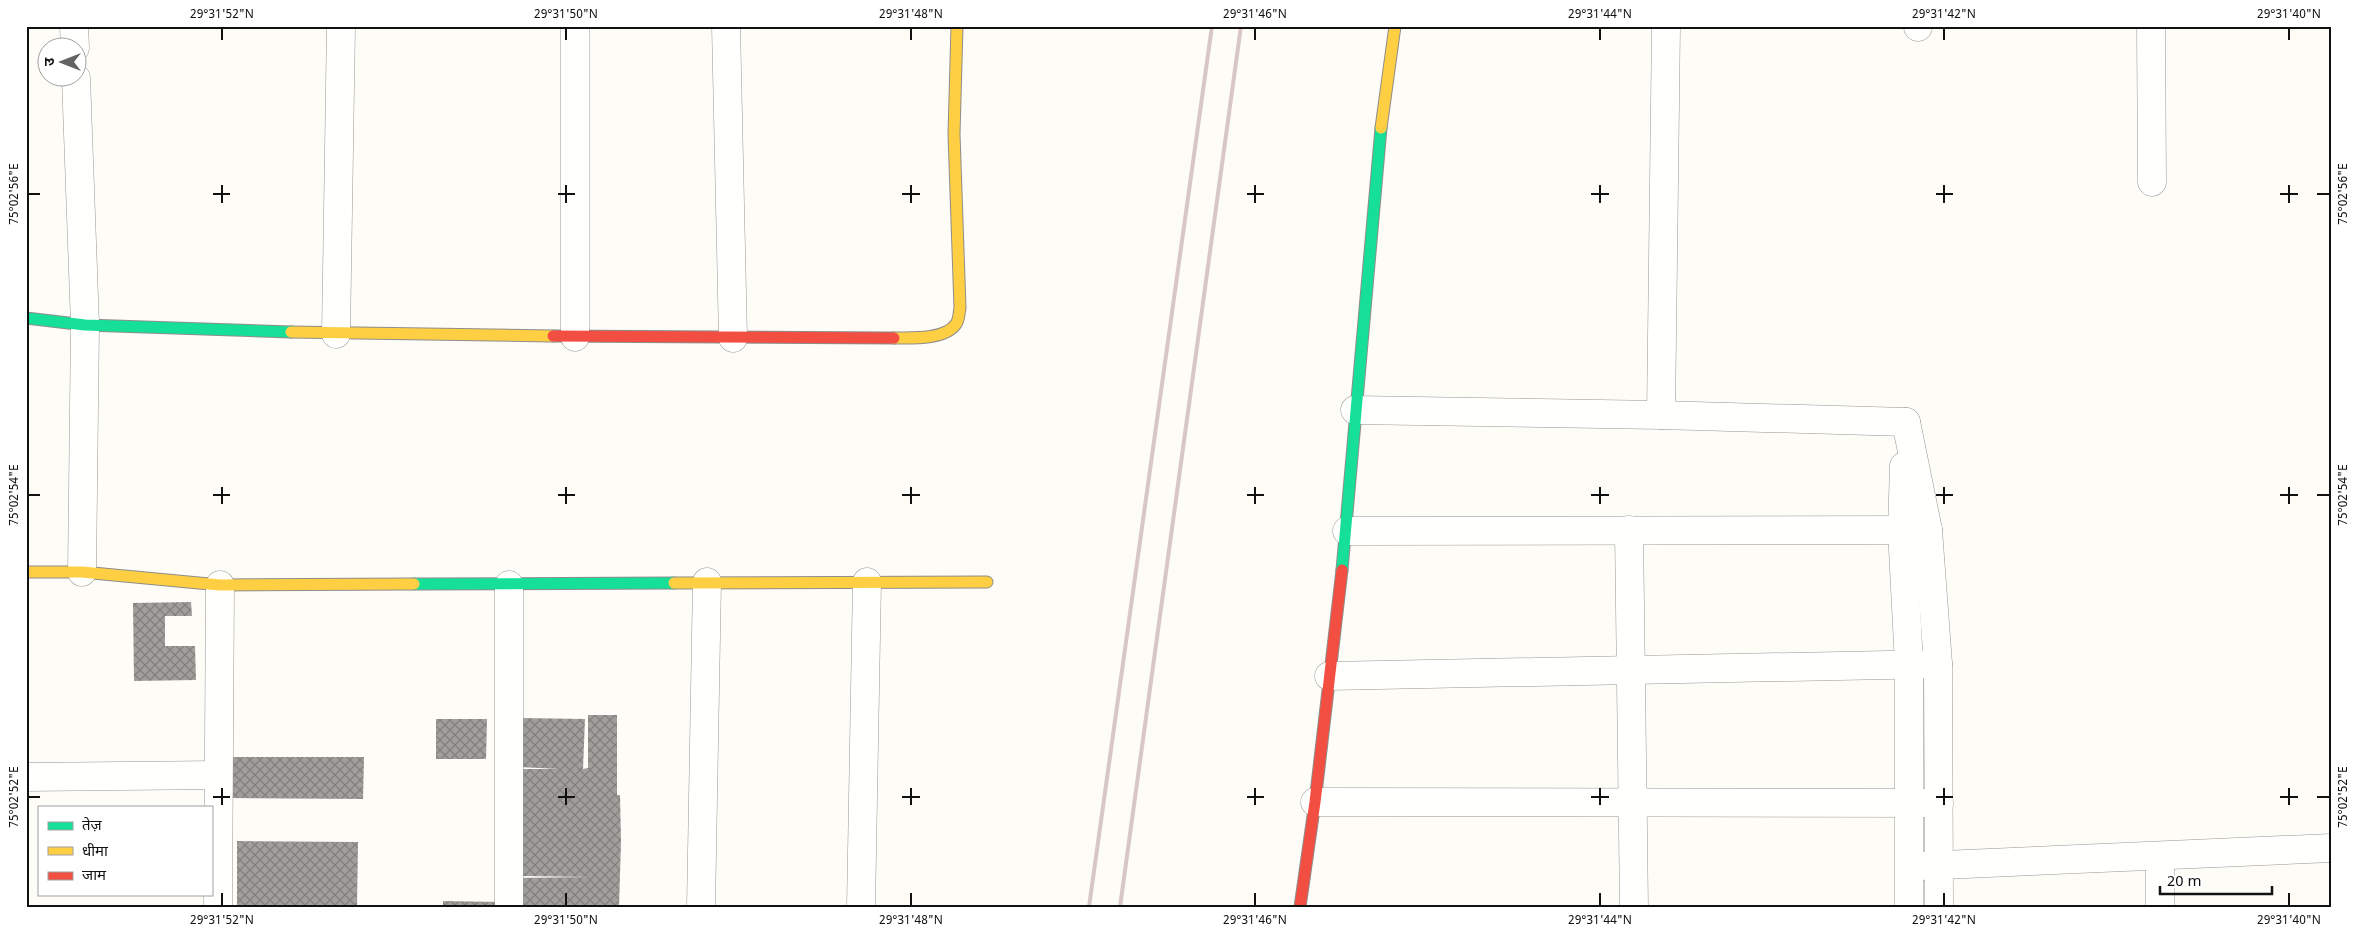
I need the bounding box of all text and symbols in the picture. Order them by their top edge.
text: 29°31'52"N [190,7,254,23]
text: 29°31'50"N [534,7,598,23]
text: 29°31'48"N [879,7,943,23]
text: 29°31'46"N [1223,7,1287,23]
text: 29°31'44"N [1568,7,1632,23]
text: 29°31'42"N [1912,7,1976,23]
text: 29°31'40"N [2257,7,2321,23]
north arrow [38,38,88,88]
text: उ [41,57,60,66]
text: 75°02'56"E [7,163,23,225]
text: 75°02'56"E [2336,163,2352,225]
text: 75°02'54"E [7,464,23,526]
text: 75°02'54"E [2336,464,2352,526]
text: 75°02'52"E [7,766,23,828]
text: 75°02'52"E [2336,766,2352,828]
legend [38,806,212,896]
text: तेज़ [82,816,103,836]
text: धीमा [82,843,109,862]
scale bar [2160,863,2272,895]
text: जाम [82,867,107,886]
text: 20 m [2167,873,2201,892]
text: 29°31'52"N [190,913,254,929]
text: 29°31'50"N [534,913,598,929]
text: 29°31'48"N [879,913,943,929]
text: 29°31'46"N [1223,913,1287,929]
text: 29°31'44"N [1568,913,1632,929]
text: 29°31'42"N [1912,913,1976,929]
text: 29°31'40"N [2257,913,2321,929]

